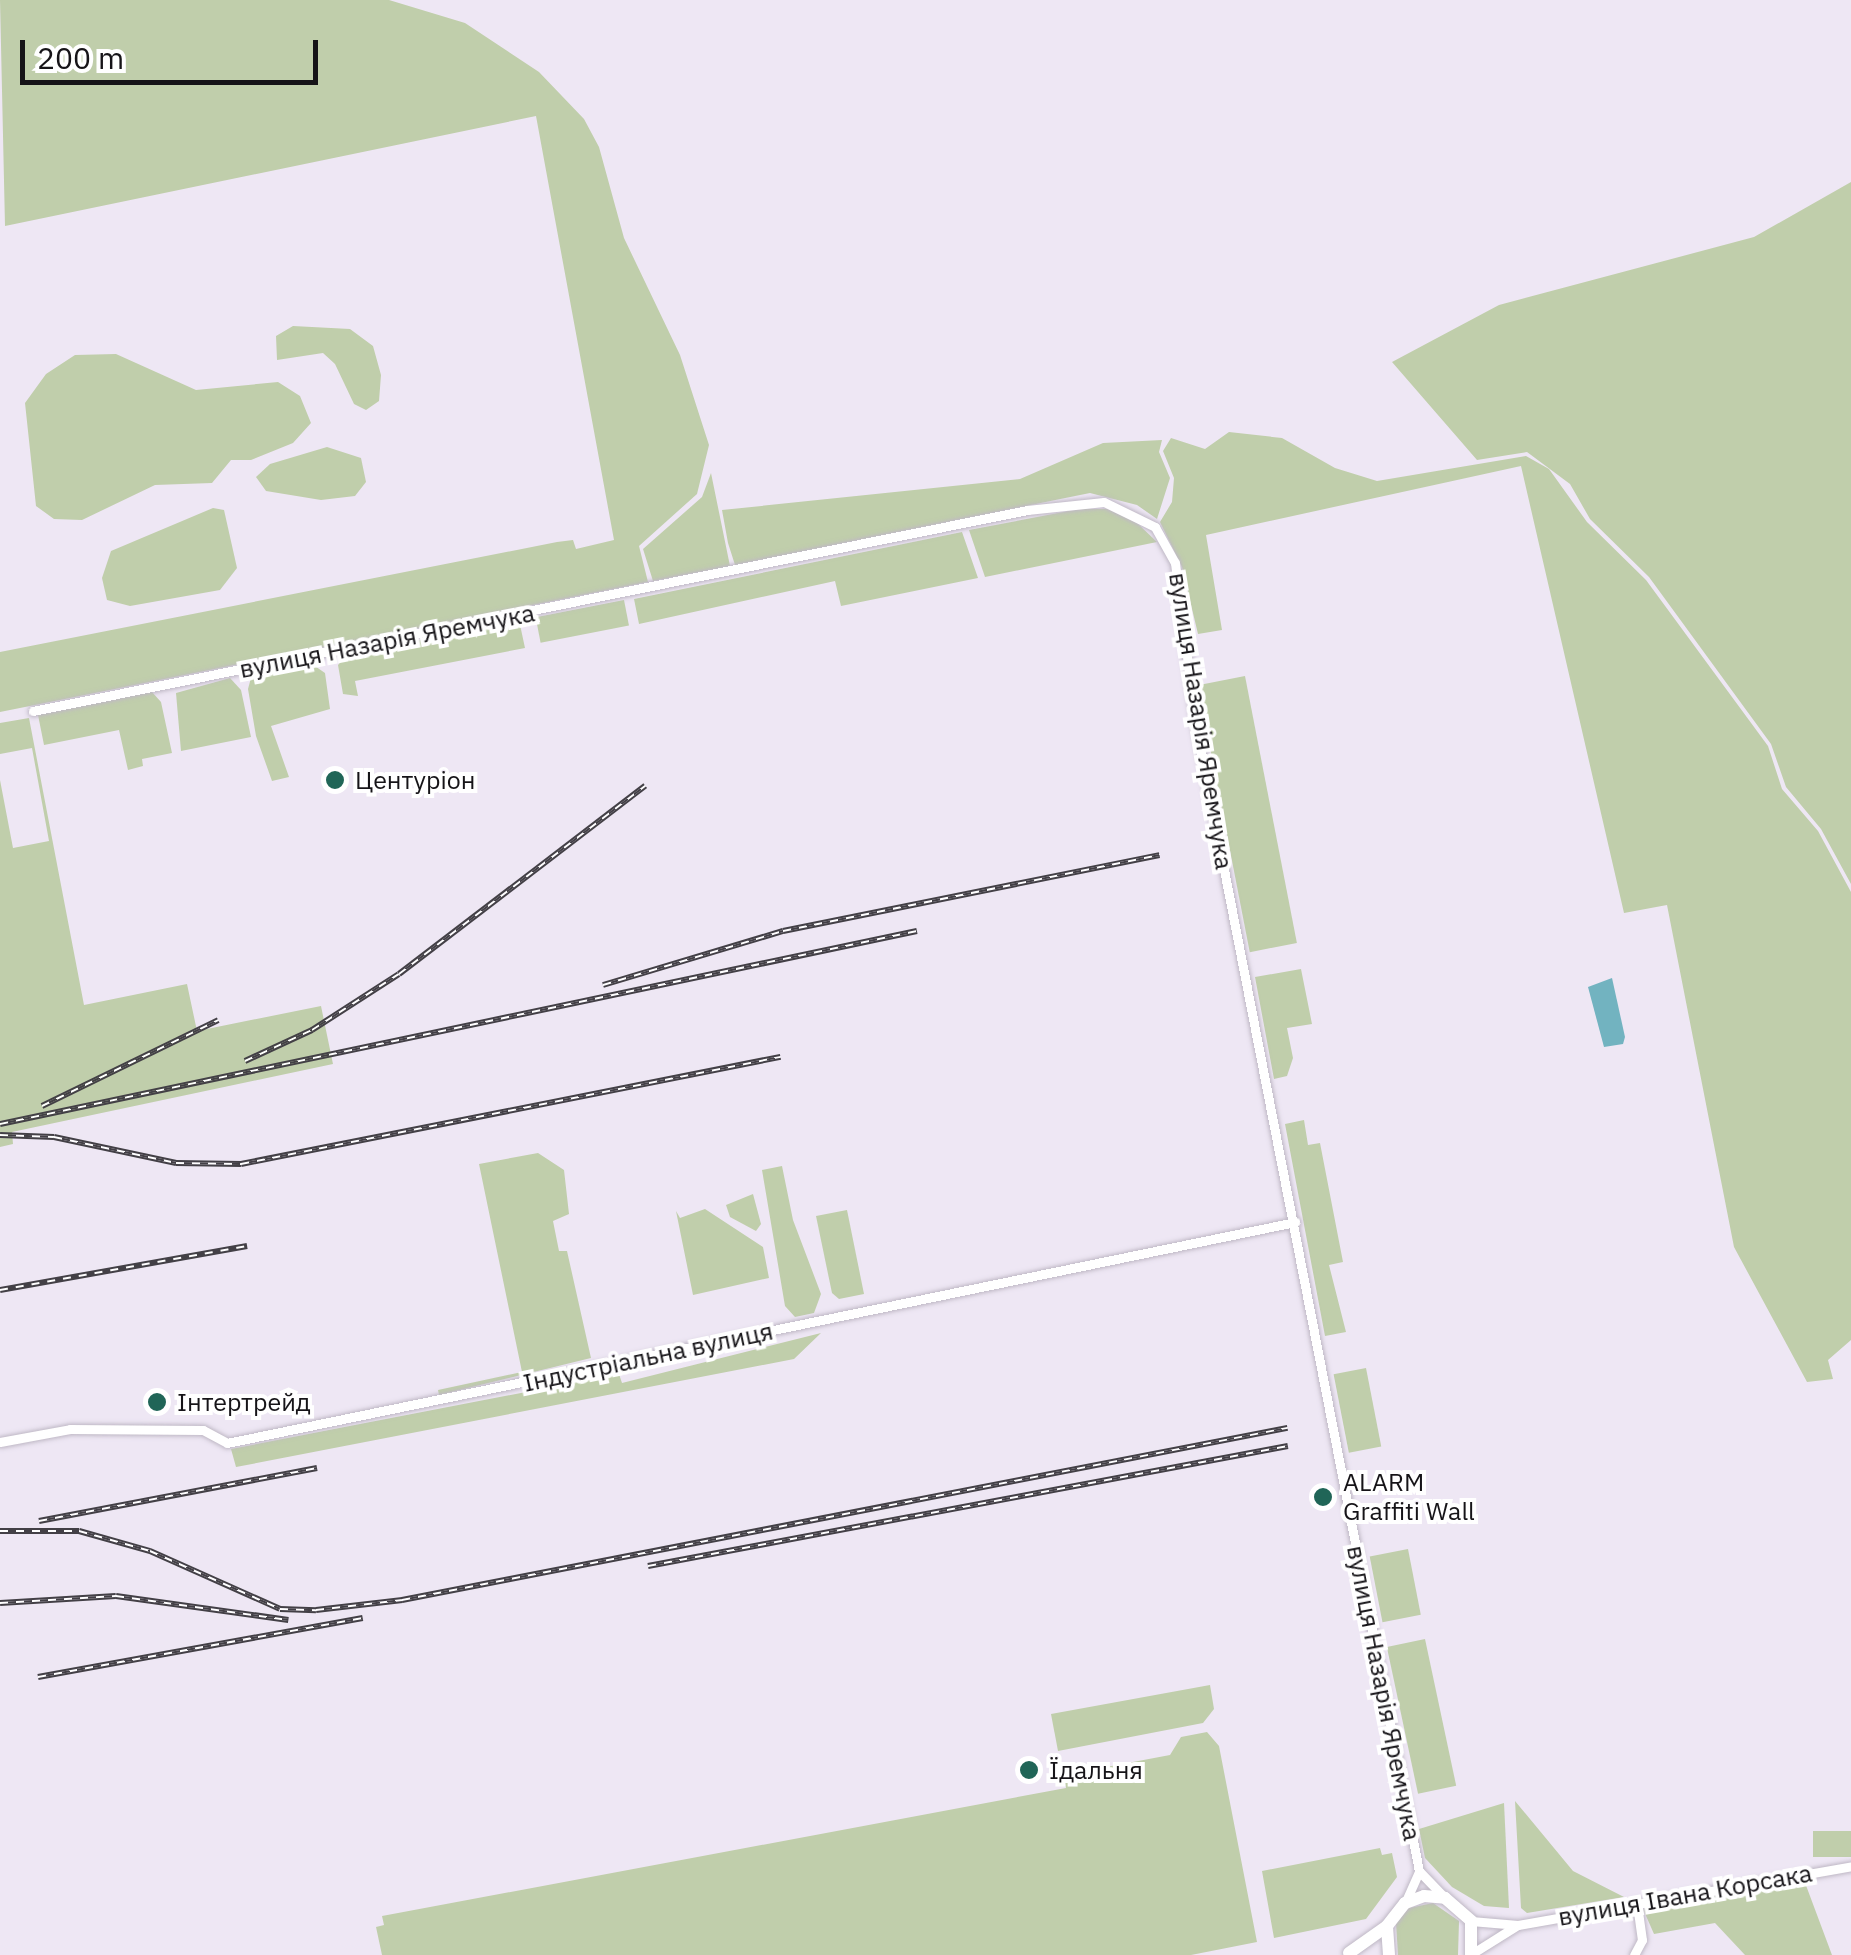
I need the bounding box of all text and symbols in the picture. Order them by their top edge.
scale bar [25,20,322,82]
text: 200 m [37,38,124,77]
street label: вулиця Назарія Яремчука [1163,570,1239,872]
street label: вулиця Назарія Яремчука [237,598,537,684]
place label: Центуріон [355,765,475,795]
marker: Центуріон [324,769,346,791]
street label: Індустріальна вулиця [520,1316,776,1398]
place label: Інтертрейд [177,1387,311,1417]
marker: Інтертрейд [146,1391,168,1413]
place label: ALARM Graffiti Wall [1343,1468,1475,1527]
marker: ALARM Graffiti Wall [1312,1486,1334,1508]
street label: вулиця Назарія Яремчука [1341,1543,1427,1843]
place label: Їдальня [1049,1755,1143,1785]
marker: Їдальня [1018,1759,1040,1781]
street label: вулиця Івана Корсака [1556,1858,1814,1932]

